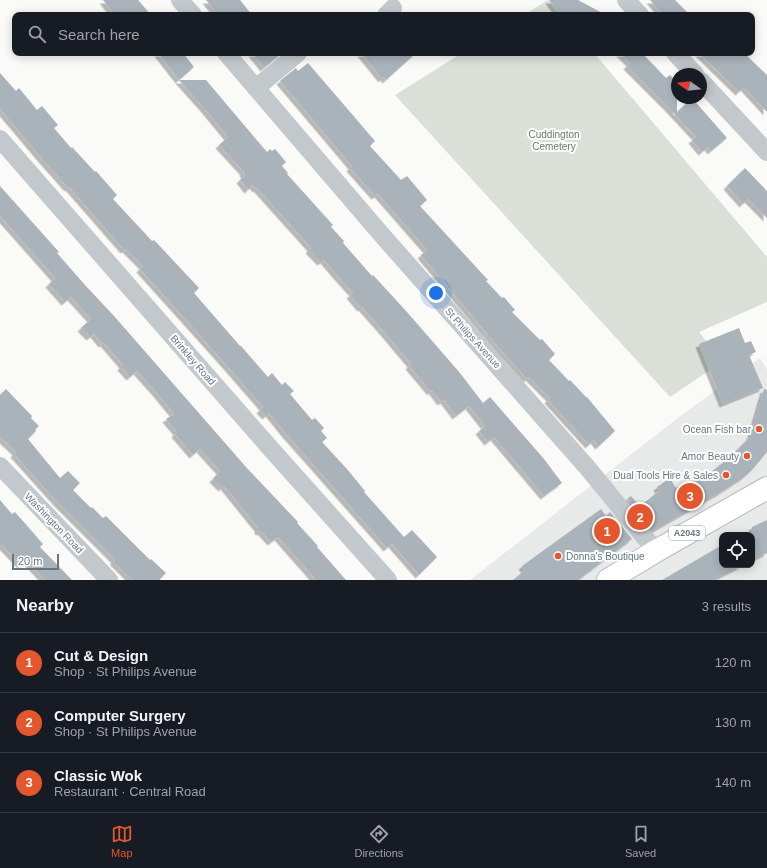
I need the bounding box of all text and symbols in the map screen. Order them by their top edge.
search box [12,12,755,56]
icon: search [26,23,48,45]
text: Search here [58,26,140,43]
north arrow [671,68,707,104]
park label: Cuddington Cemetery [528,129,580,152]
your location [426,283,446,303]
street label: St Philips Avenue [443,305,503,371]
street label: Brinkley Road [168,333,218,387]
place label: Ocean Fish bar [683,424,752,435]
marker: Ocean Fish bar [754,424,764,434]
place label: Amor Beauty [681,451,739,462]
marker: Amor Beauty [742,451,752,461]
place label: Dual Tools Hire & Sales [613,470,718,481]
marker: Dual Tools Hire & Sales [721,470,731,480]
pin: 3 [677,481,703,511]
street label: Washington Road [23,491,85,555]
pin: 2 [627,502,653,532]
pin: 1 [594,516,620,546]
road number: A2043 [669,526,705,540]
map controls [719,532,755,568]
button: locate [719,532,755,568]
marker: Donna's Boutique [553,551,563,561]
place label: Donna's Boutique [566,551,645,562]
scale bar [12,552,59,571]
text: 20 m [18,555,42,567]
text: Nearby [16,596,74,615]
text: 3 results [702,599,751,614]
text: Cut & Design [54,647,148,664]
text: 1 [25,655,33,670]
text: 120 m [715,655,751,670]
text: Shop · St Philips Avenue [54,664,197,679]
text: Computer Surgery [54,707,186,724]
text: 2 [25,715,33,730]
text: 130 m [715,715,751,730]
text: Shop · St Philips Avenue [54,724,197,739]
text: Classic Wok [54,767,142,784]
text: 3 [25,775,33,790]
text: 140 m [715,775,751,790]
text: Restaurant · Central Road [54,784,206,799]
tab: Map [111,823,133,859]
tab: Directions [354,823,403,859]
tab: Saved [625,823,656,859]

